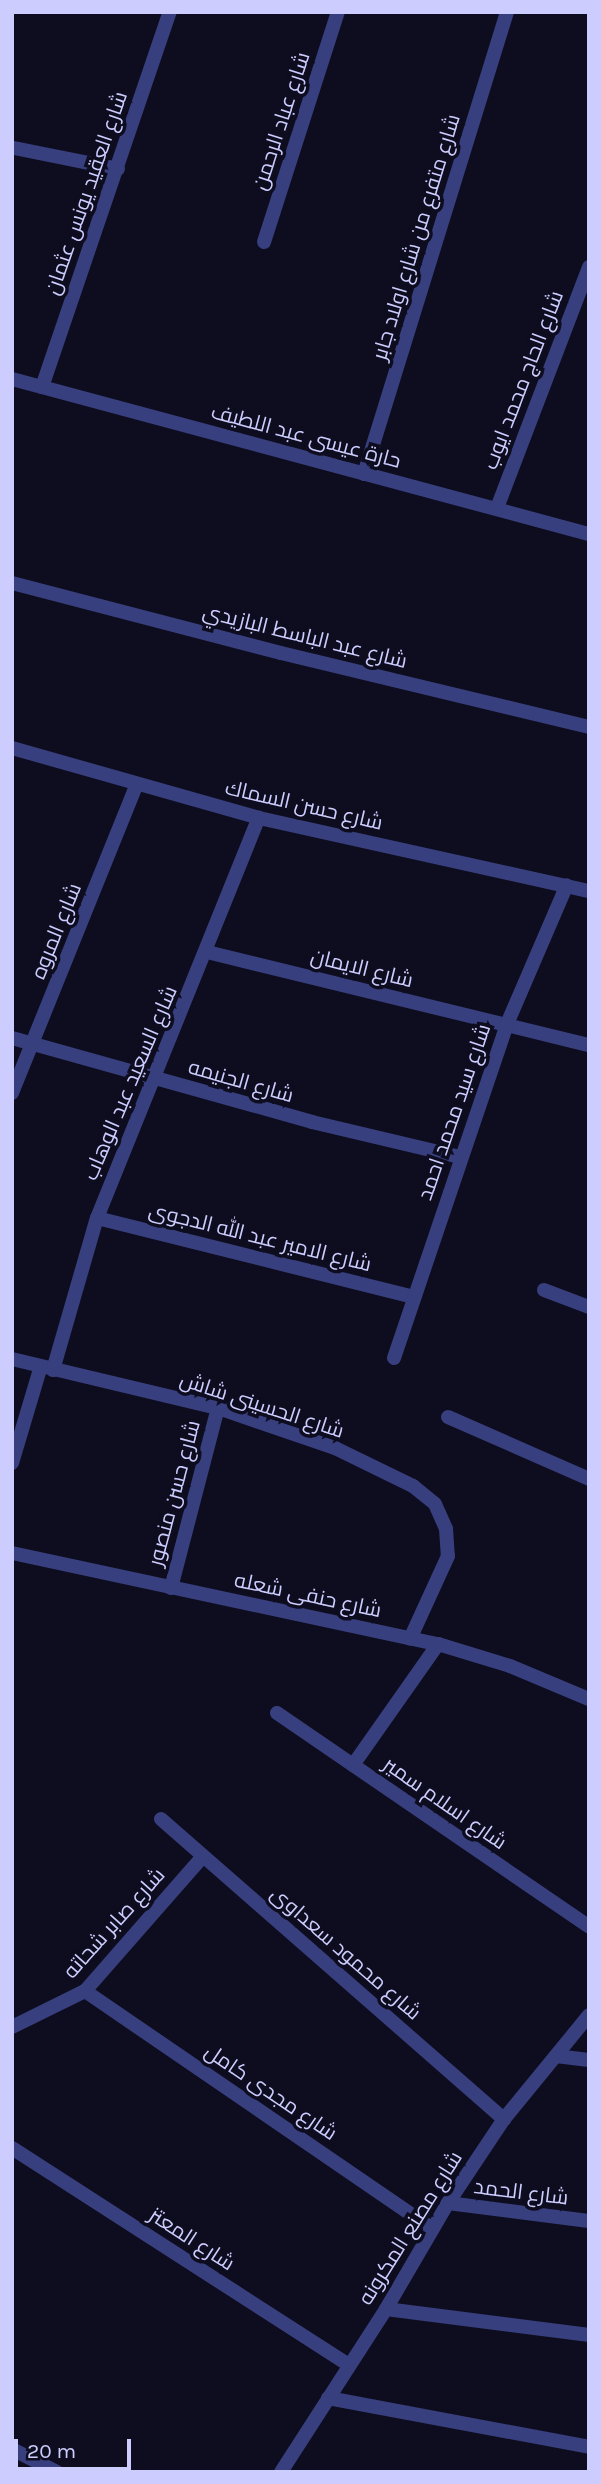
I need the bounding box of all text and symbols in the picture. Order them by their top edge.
street label: شارع عباد الرحمن [247,49,315,193]
street label: شارع العقيد يونس عثمان [39,88,133,298]
street label: شارع متفرع من شارع اولاد جابر [367,111,465,363]
street label: شارع الحاج محمد ايوب [477,287,569,473]
street label: حارة عيسى عبد اللطيف [208,399,404,473]
street label: شارع عبد الباسط البازيدي [200,598,410,674]
street label: شارع حسن السماك [223,775,385,835]
street label: شارع المروه [25,879,87,983]
street label: شارع الايمان [308,943,416,993]
street label: شارع السعيد عبد الوهاب [78,982,182,1184]
street label: شارع سيد محمد احمد [412,1021,496,1203]
street label: شارع الجنيمه [185,1054,297,1108]
street label: شارع الامير عبد الله الدجوى [146,1197,374,1277]
street label: شارع الحسينى شاش [177,1367,347,1443]
street label: شارع حسن منصور [142,1417,206,1569]
street label: شارع حنفى شعله [232,1567,384,1623]
street label: شارع اسلام سمير [378,1751,512,1855]
street label: شارع صابر شحاته [58,1863,170,1983]
street label: شارع محمود سعداوى [266,1881,426,2025]
street label: شارع مجدى كامل [200,2038,342,2146]
street label: شارع مصنع المكرونه [353,2147,467,2309]
street label: شارع الحمد [472,2174,570,2210]
street label: شارع المعتز [144,2202,240,2276]
scale bar [18,2424,135,2468]
text: 20 m [27,2439,76,2463]

